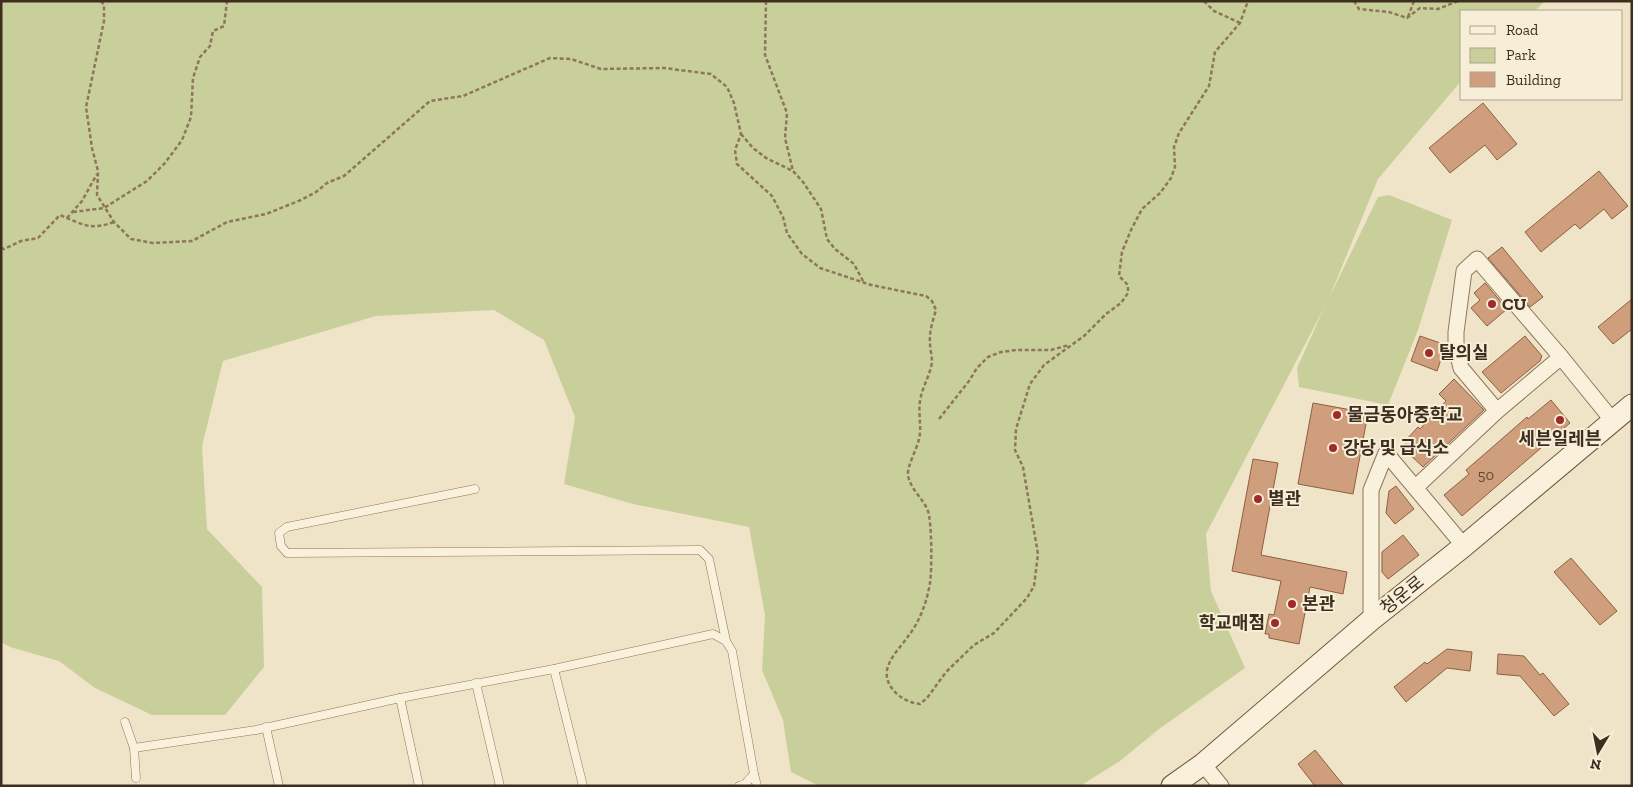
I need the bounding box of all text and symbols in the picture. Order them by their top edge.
legend [1460,10,1623,100]
text: Road [1506,21,1539,39]
text: Park [1506,46,1536,64]
text: Building [1506,71,1561,89]
place label: CU [1502,293,1527,315]
marker: CU [1486,298,1498,310]
place label: 탈의실 [1439,342,1489,364]
marker: 탈의실 [1423,347,1435,359]
place label: 물금동아중학교 [1347,404,1463,426]
marker: 물금동아중학교 [1331,409,1343,421]
marker: 세븐일레븐 [1554,414,1566,426]
place label: 세븐일레븐 [1519,428,1601,450]
place label: 강당 및 급식소 [1343,437,1449,459]
marker: 강당 및 급식소 [1327,442,1339,454]
house number: 50 [1478,466,1494,484]
place label: 별관 [1268,488,1302,510]
marker: 별관 [1252,493,1264,505]
street label: 청운로 [1376,571,1428,619]
place label: 본관 [1302,593,1336,615]
marker: 본관 [1286,598,1298,610]
place label: 학교매점 [1199,612,1265,634]
marker: 학교매점 [1269,617,1281,629]
north arrow [1573,727,1623,777]
text: N [1589,755,1603,774]

